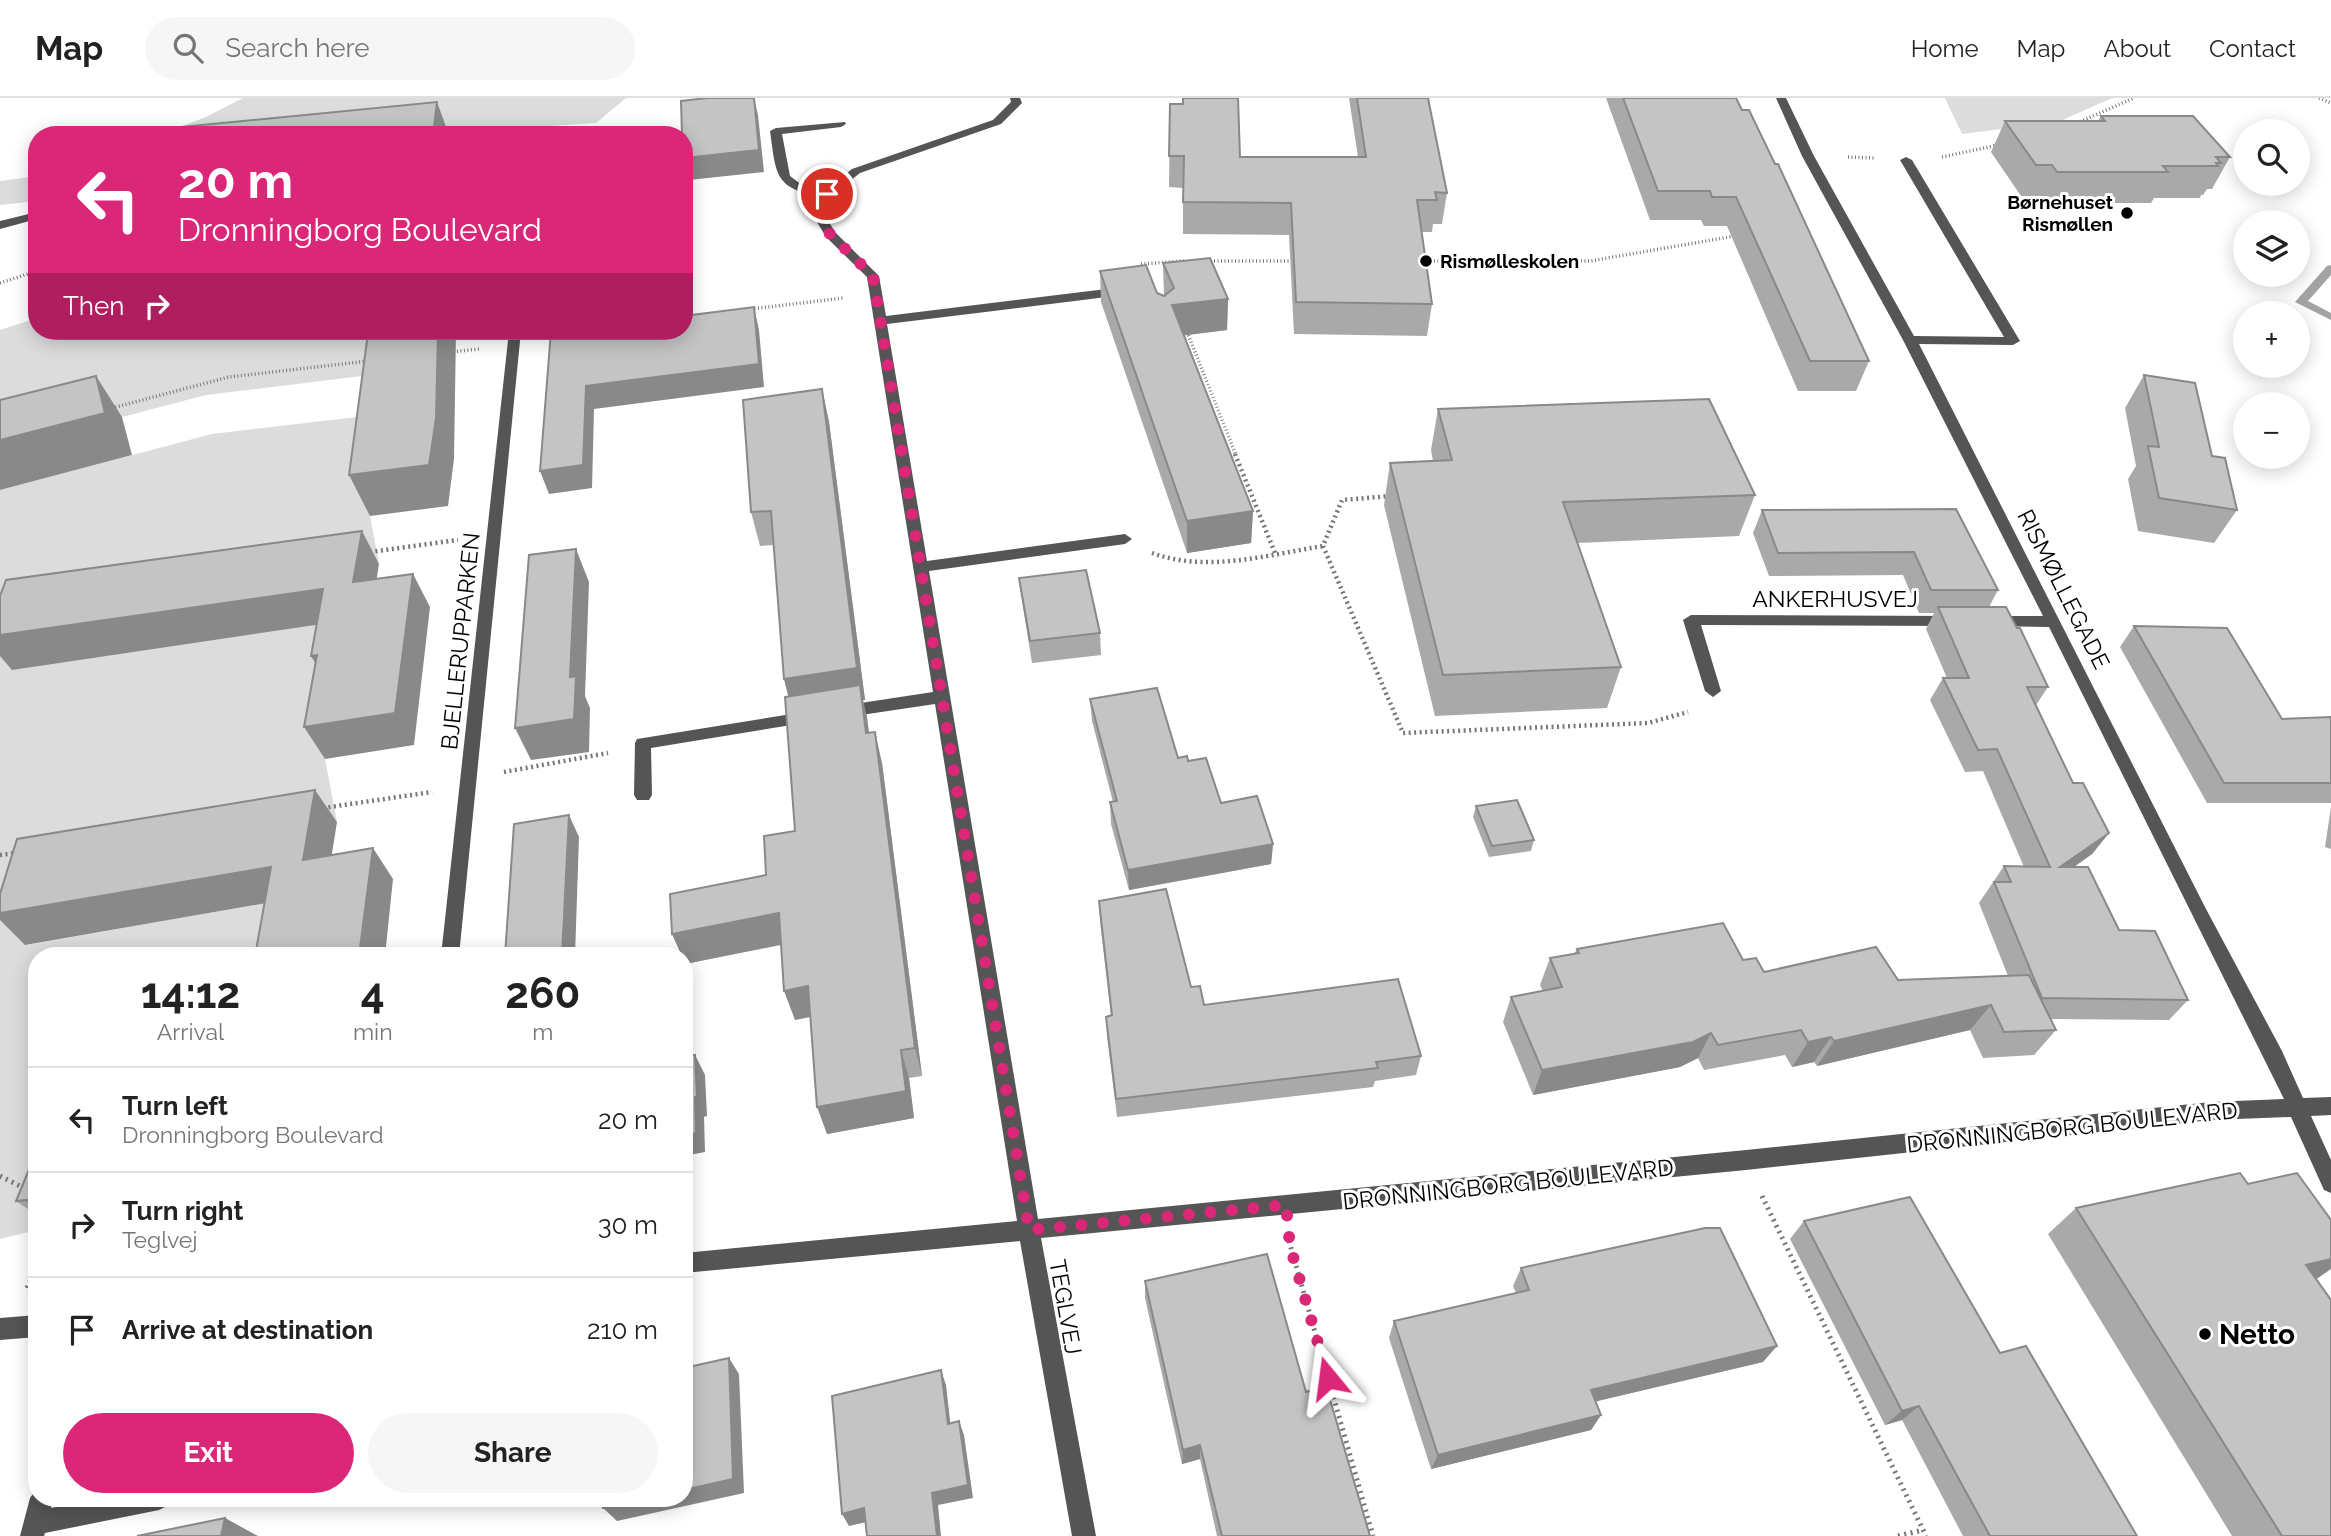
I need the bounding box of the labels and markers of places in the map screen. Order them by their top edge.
pin [797,164,857,224]
place label: Børnehuset Rismøllen [2007,191,2114,235]
marker: Børnehuset Rismøllen [2119,205,2135,221]
place label: Rismølleskolen [1440,250,1579,272]
marker: Rismølleskolen [1418,253,1434,269]
place label: Netto [2219,1318,2295,1351]
marker: Netto [2197,1326,2213,1342]

